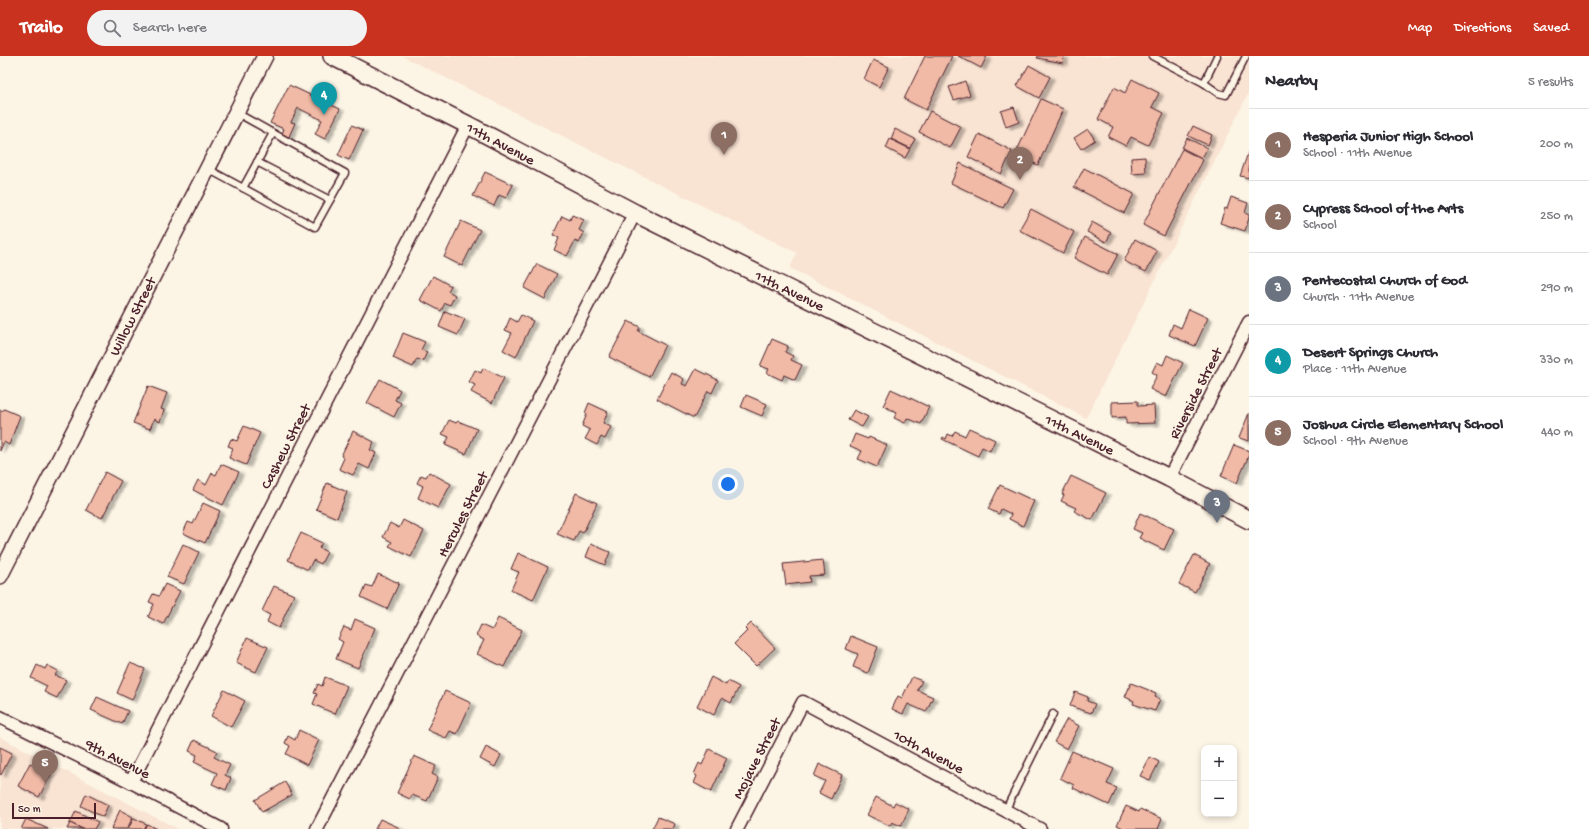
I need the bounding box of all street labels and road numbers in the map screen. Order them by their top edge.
street label: 11th Avenue [462,119,538,170]
street label: 11th Avenue [751,267,827,316]
street label: Willow Street [106,273,162,359]
street label: Riverside Street [1166,344,1228,442]
street label: Cashew Street [258,400,317,492]
street label: 11th Avenue [1041,411,1117,460]
street label: Hercules Street [434,467,494,561]
street label: Mojave Street [730,714,787,803]
street label: 10th Avenue [889,726,967,779]
street label: 9th Avenue [81,735,153,784]

